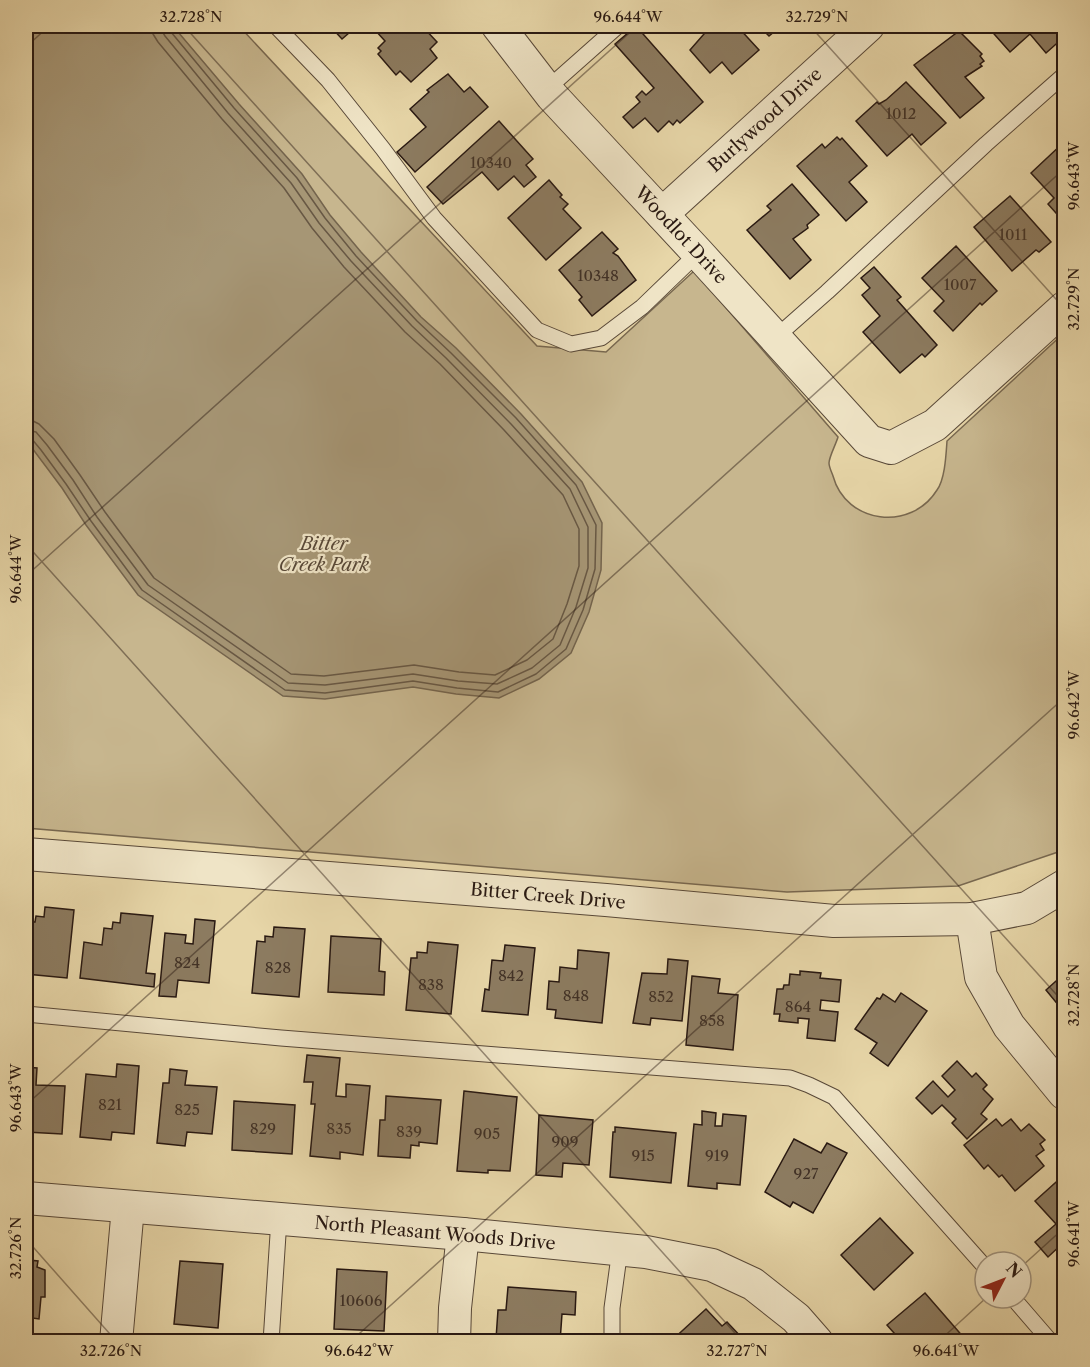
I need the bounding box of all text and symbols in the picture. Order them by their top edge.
text: 32.728°N [160,7,222,26]
text: 96.644°W [594,7,663,26]
text: 32.729°N [786,7,848,26]
street label: Burlywood Drive [704,63,826,177]
house number: 1012 [886,104,916,123]
text: 96.643°W [1064,141,1083,210]
house number: 10340 [470,153,512,172]
street label: Woodlot Drive [629,181,732,288]
house number: 1011 [999,225,1028,244]
house number: 10348 [577,266,619,285]
text: 32.729°N [1064,268,1083,330]
house number: 1007 [944,275,977,294]
park label: Bitter Creek Park [279,533,370,576]
text: 96.644°W [6,534,25,603]
text: 96.642°W [1064,670,1083,740]
street label: Bitter Creek Drive [469,878,627,914]
house number: 824 [174,953,200,972]
house number: 828 [265,958,291,977]
text: 32.728°N [1064,964,1083,1026]
house number: 842 [498,966,524,985]
house number: 838 [418,975,444,994]
house number: 848 [563,986,589,1005]
house number: 852 [648,987,674,1006]
house number: 864 [785,997,811,1016]
house number: 858 [699,1011,725,1030]
text: 96.643°W [6,1063,25,1132]
house number: 821 [98,1095,123,1114]
house number: 825 [174,1100,200,1119]
house number: 829 [250,1119,276,1138]
house number: 835 [326,1119,352,1138]
house number: 839 [396,1122,422,1141]
house number: 905 [474,1124,500,1143]
house number: 909 [551,1132,579,1151]
house number: 915 [631,1146,655,1165]
house number: 919 [705,1146,729,1165]
house number: 927 [794,1164,819,1183]
text: 96.641°W [1064,1200,1083,1267]
street label: North Pleasant Woods Drive [314,1211,556,1255]
text: 32.726°N [6,1217,25,1279]
north arrow [973,1250,1033,1310]
text: N [1002,1258,1026,1282]
house number: 10606 [340,1291,383,1310]
text: 32.726°N [80,1341,142,1360]
text: 96.642°W [325,1341,394,1360]
text: 32.727°N [706,1341,768,1360]
text: 96.641°W [913,1341,980,1360]

